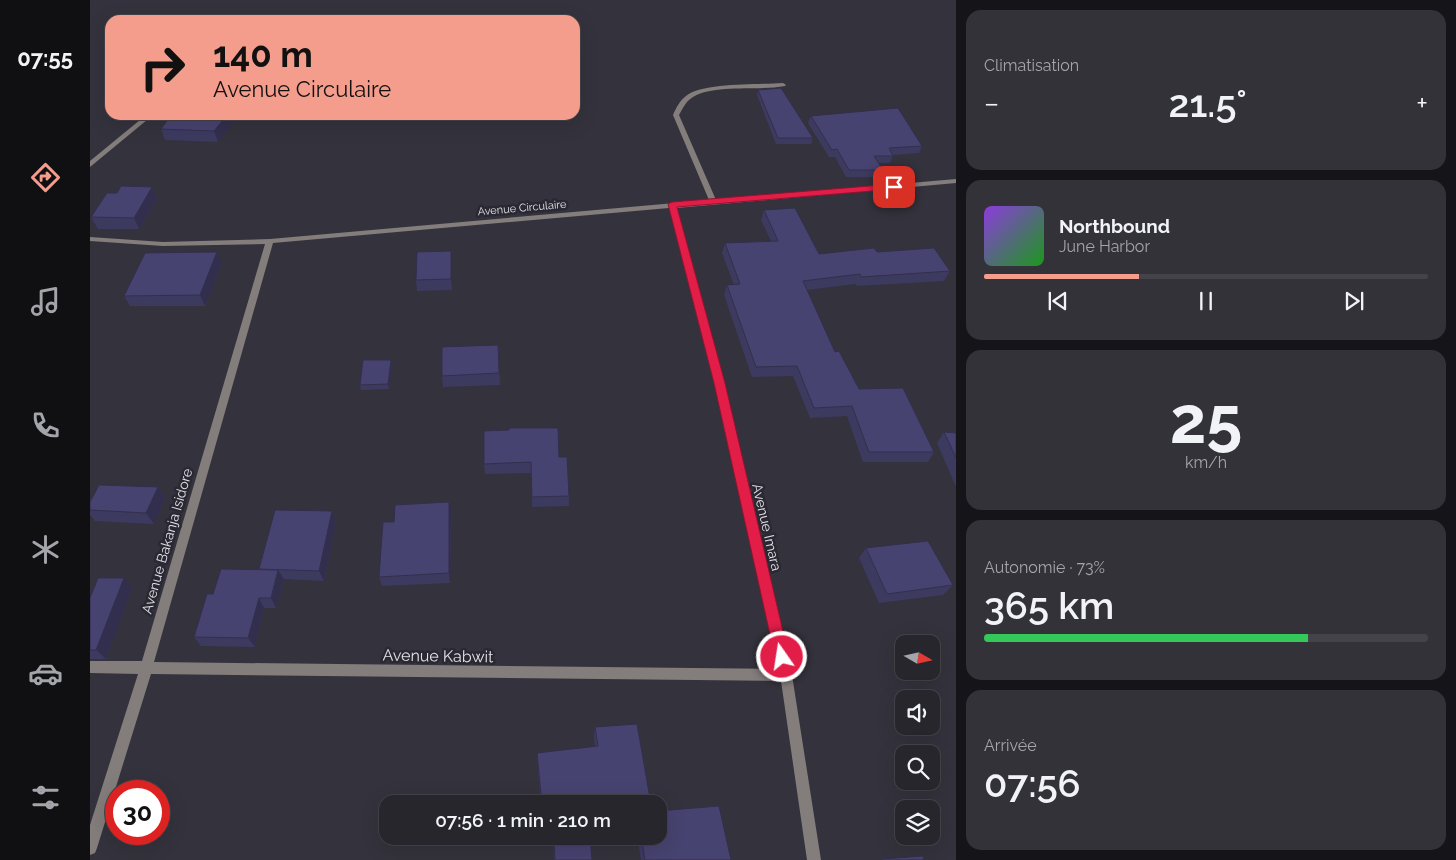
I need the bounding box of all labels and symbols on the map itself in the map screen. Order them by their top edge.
pin [873,166,915,208]
street label: Avenue Circulaire [477,198,567,218]
street label: Avenue Bakanja Isidore [139,467,195,615]
street label: Avenue Imara [749,482,785,572]
position arrow [755,630,807,682]
north arrow [895,635,940,680]
street label: Avenue Kabwit [382,646,494,666]
speed limit sign: 30 [105,780,170,845]

